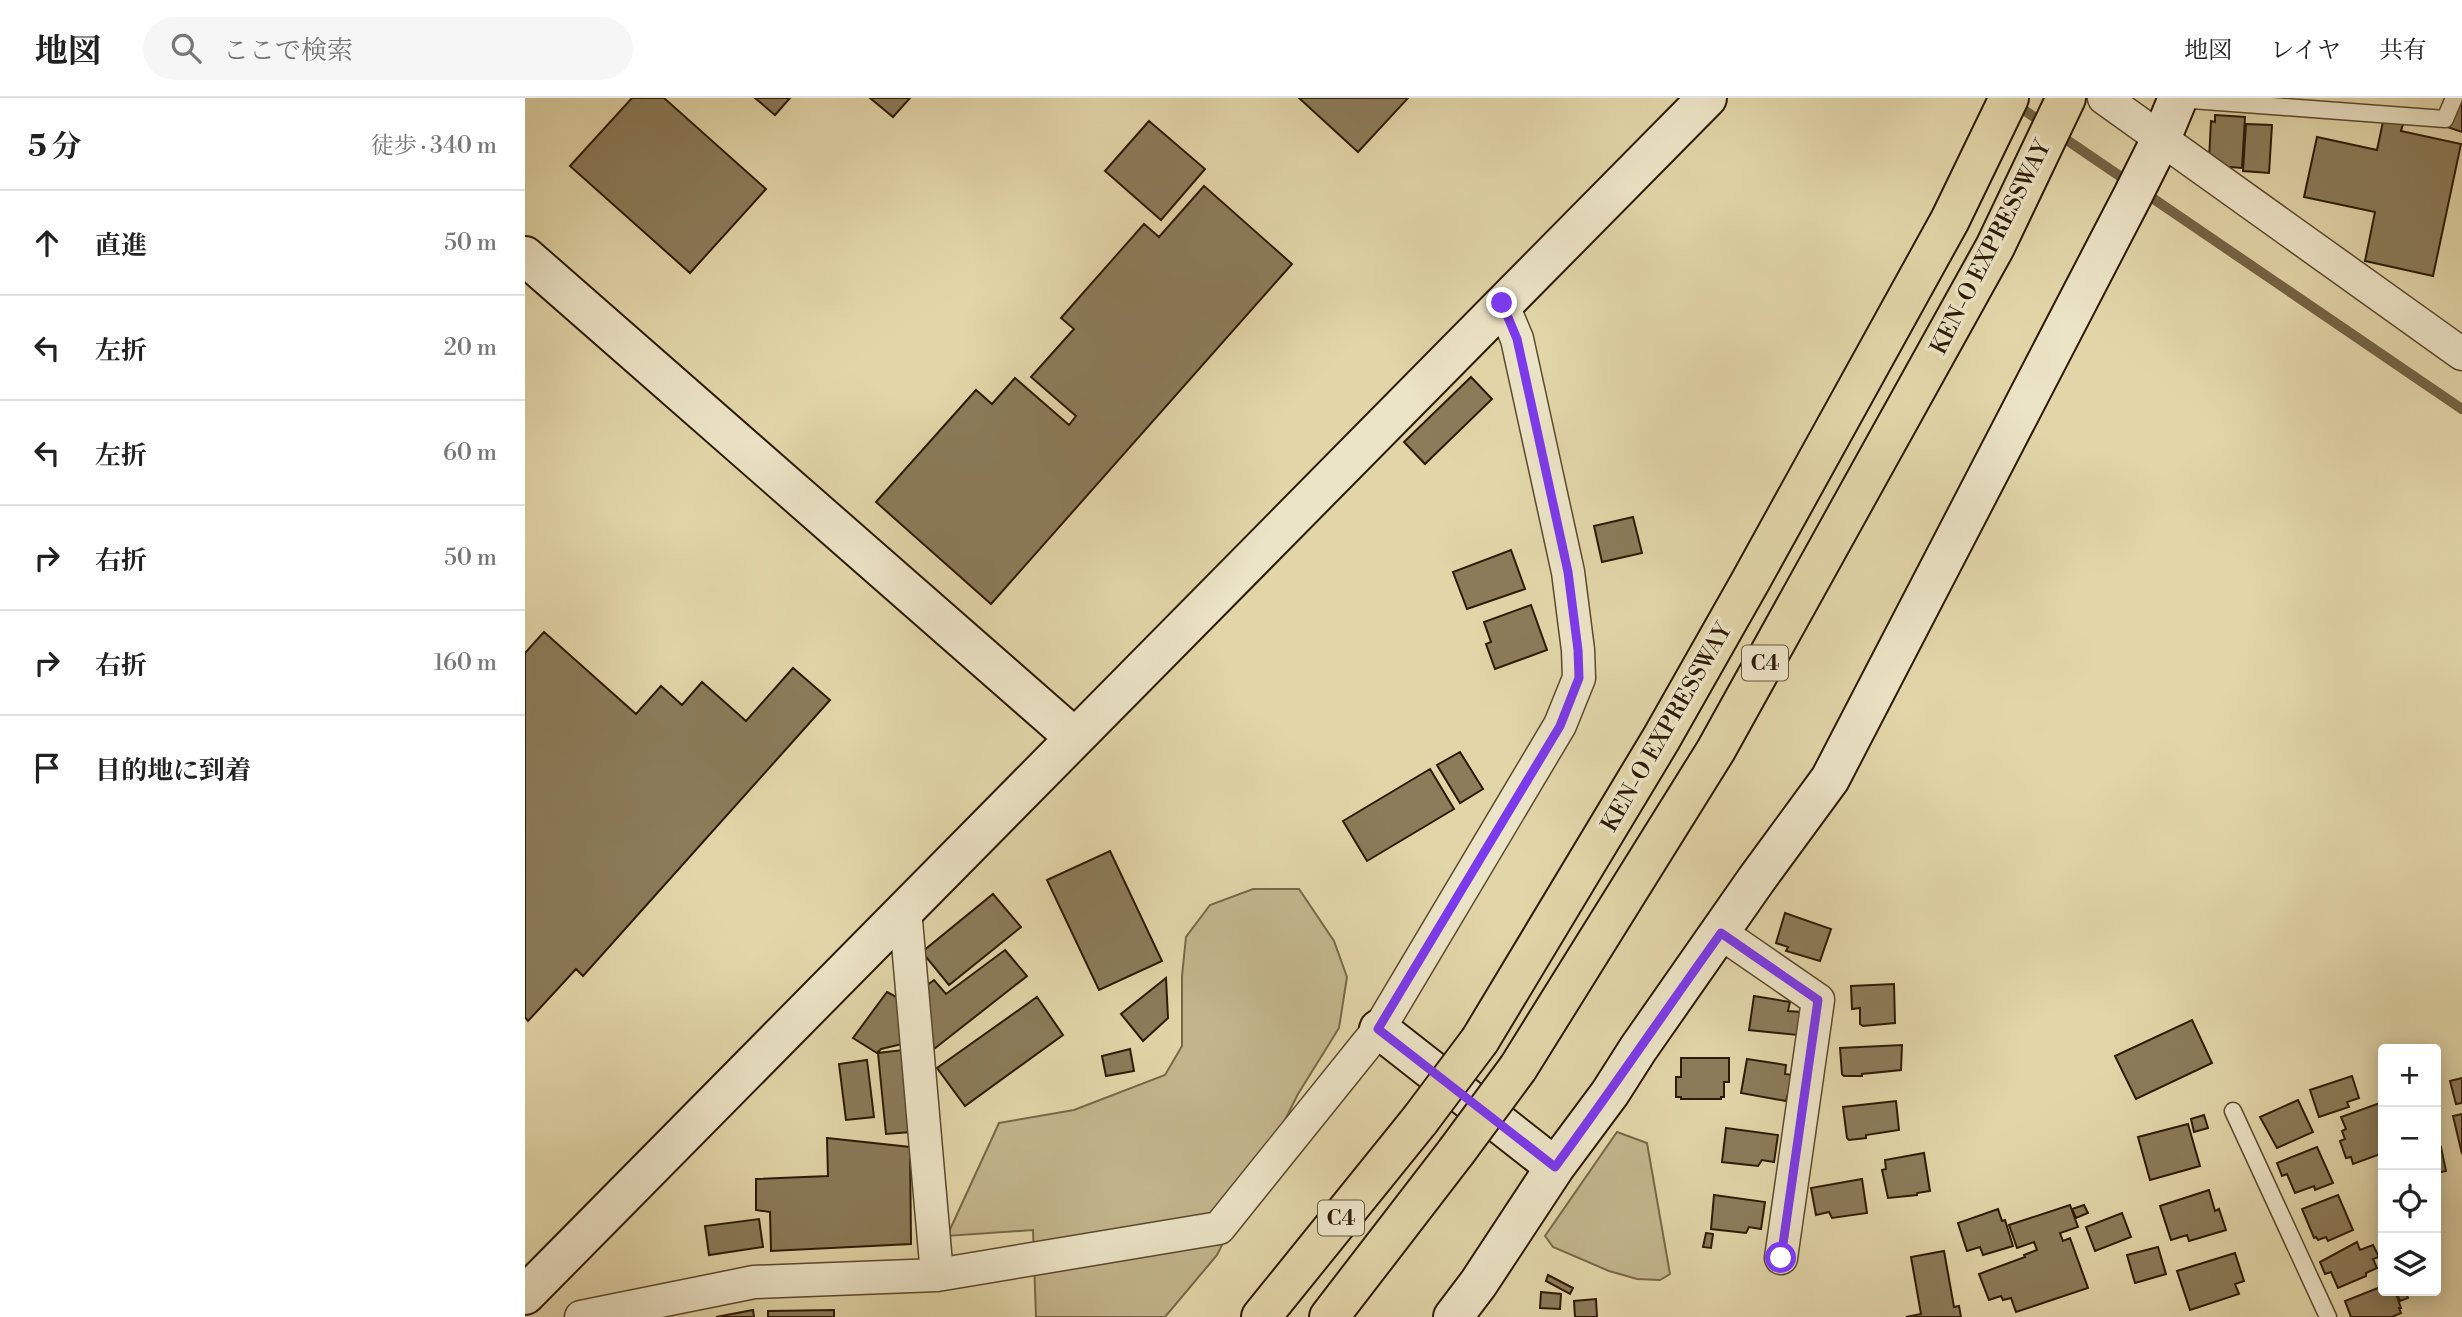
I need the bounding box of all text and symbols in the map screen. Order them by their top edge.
search box [143,17,633,80]
icon: search [167,29,205,67]
text: 地図 [35,32,101,73]
text: ここで検索 [223,35,353,67]
text: 地図 [2184,36,2232,66]
text: レイヤ [2270,36,2341,66]
text: 共有 [2379,36,2427,66]
text: 5 分 [28,128,81,166]
text: 徒歩 · 340 m [371,132,497,160]
street label: KEN-O EXPRESSWAY [1925,134,2058,359]
icon: ahead [28,224,66,262]
text: 50 m [444,229,497,257]
text: 直進 [95,230,147,262]
route end [1486,287,1517,318]
icon: left [28,329,66,367]
text: 20 m [444,334,497,362]
text: 左折 [95,335,147,367]
icon: left [28,434,66,472]
text: 60 m [443,439,497,467]
text: 左折 [95,440,147,472]
icon: right [28,539,66,577]
text: 50 m [444,544,497,572]
text: 右折 [95,545,147,577]
street label: KEN-O EXPRESSWAY [1596,617,1739,837]
icon: right [28,644,66,682]
road number: C4 [1742,646,1788,680]
text: 160 m [434,649,497,677]
text: 右折 [95,650,147,682]
icon: arrive [28,749,66,787]
text: 目的地に到着 [95,755,251,787]
map controls [2378,1044,2441,1296]
button: + [2378,1044,2441,1107]
button: − [2378,1107,2441,1170]
button: locate [2378,1170,2441,1233]
road number: C4 [1318,1200,1364,1236]
button: layers [2378,1233,2441,1296]
route start [1765,1242,1796,1273]

